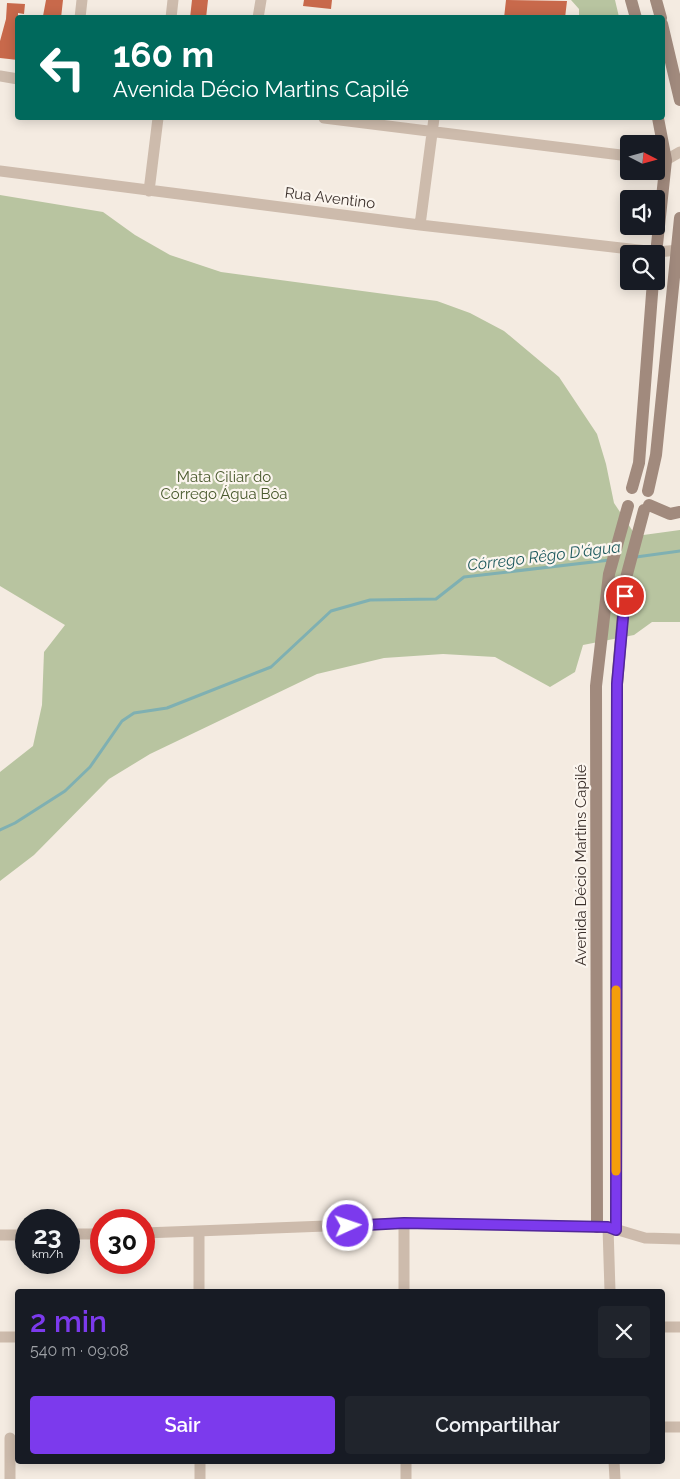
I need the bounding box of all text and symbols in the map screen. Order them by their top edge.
text: 160 m [113,34,214,75]
icon: left [30,35,95,100]
text: Avenida Décio Martins Capilé [113,76,409,102]
north arrow [620,135,665,180]
map controls [620,135,665,290]
street label: Rua Aventino [284,184,376,212]
button: sound [620,190,665,235]
button: search [620,245,665,290]
park label: Mata Ciliar do Córrego Água Bôa [160,468,288,503]
water label: Córrego Rêgo D'água [466,537,622,575]
pin [604,575,646,617]
icon: arrive [611,582,639,610]
street label: Avenida Décio Martins Capilé [572,764,590,966]
position arrow [321,1199,373,1251]
speed limit sign: 30 [90,1209,155,1274]
text: 23 [33,1220,62,1250]
text: km/h [32,1247,63,1261]
text: 2 min [30,1304,107,1339]
button: close [598,1306,650,1358]
text: 540 m · 09:08 [30,1341,129,1360]
button: Sair [30,1396,335,1454]
button: Compartilhar [345,1396,650,1454]

